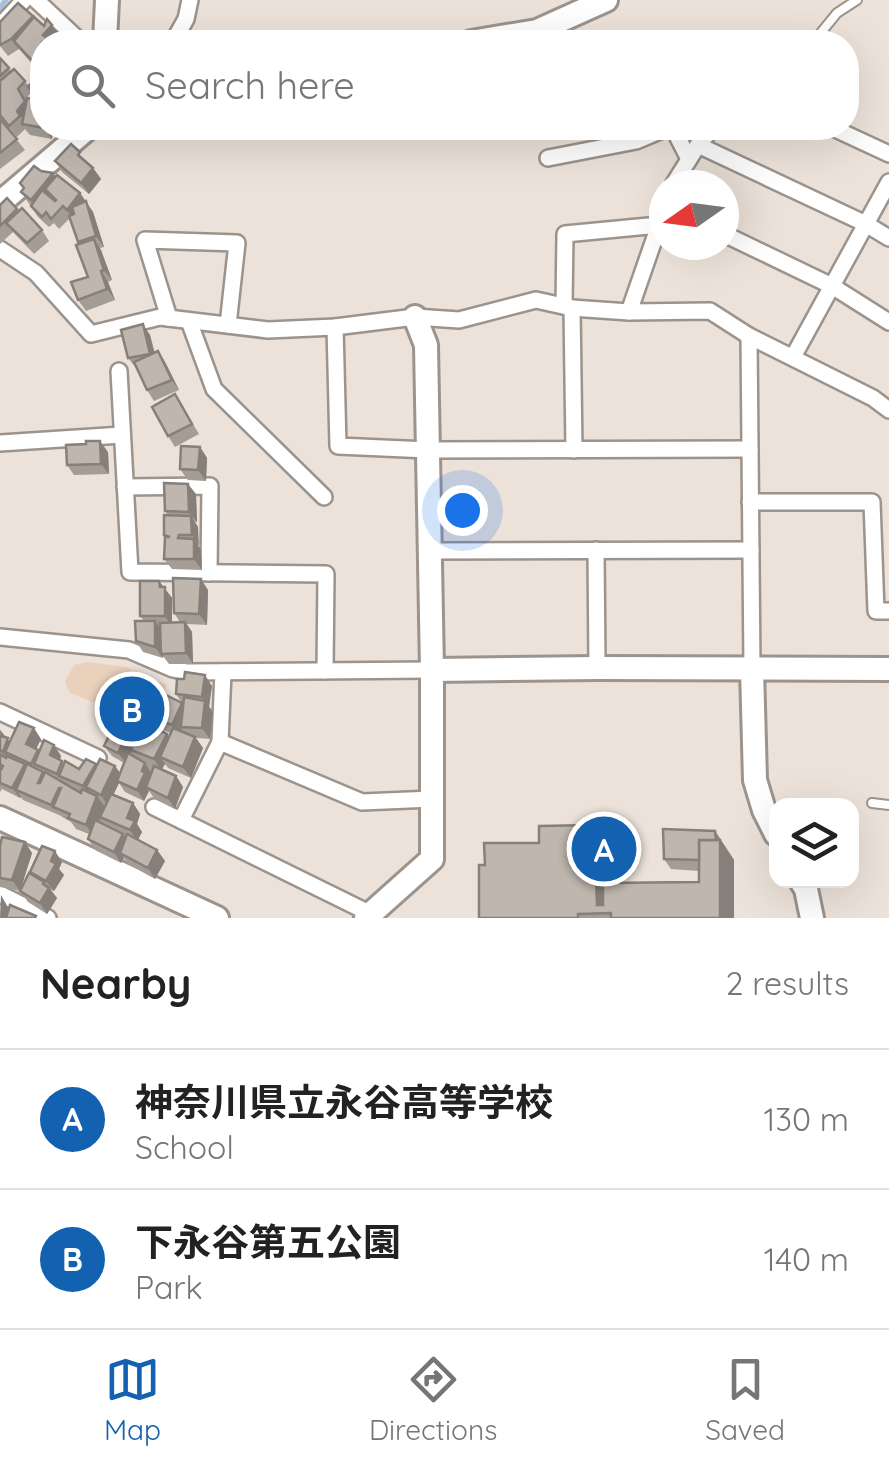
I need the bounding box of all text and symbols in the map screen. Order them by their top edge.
search box [30,30,859,140]
icon: search [65,58,120,113]
text: Search here [145,61,355,109]
north arrow [649,170,739,260]
your location [437,485,488,536]
pin: B [100,672,164,746]
map controls [769,798,859,888]
button: layers [769,798,859,888]
pin: A [572,812,636,886]
text: Nearby [40,957,191,1010]
text: 2 results [726,963,849,1003]
text: 神奈川県立永谷高等学校 [135,1078,553,1126]
text: A [62,1099,83,1139]
text: 130 m [763,1099,849,1139]
text: School [135,1127,234,1167]
text: 下永谷第五公園 [135,1218,401,1266]
text: B [62,1239,83,1279]
text: 140 m [764,1239,849,1279]
text: Park [135,1267,203,1307]
tab: Map [104,1352,161,1447]
tab: Directions [369,1352,497,1447]
tab: Saved [705,1352,785,1447]

